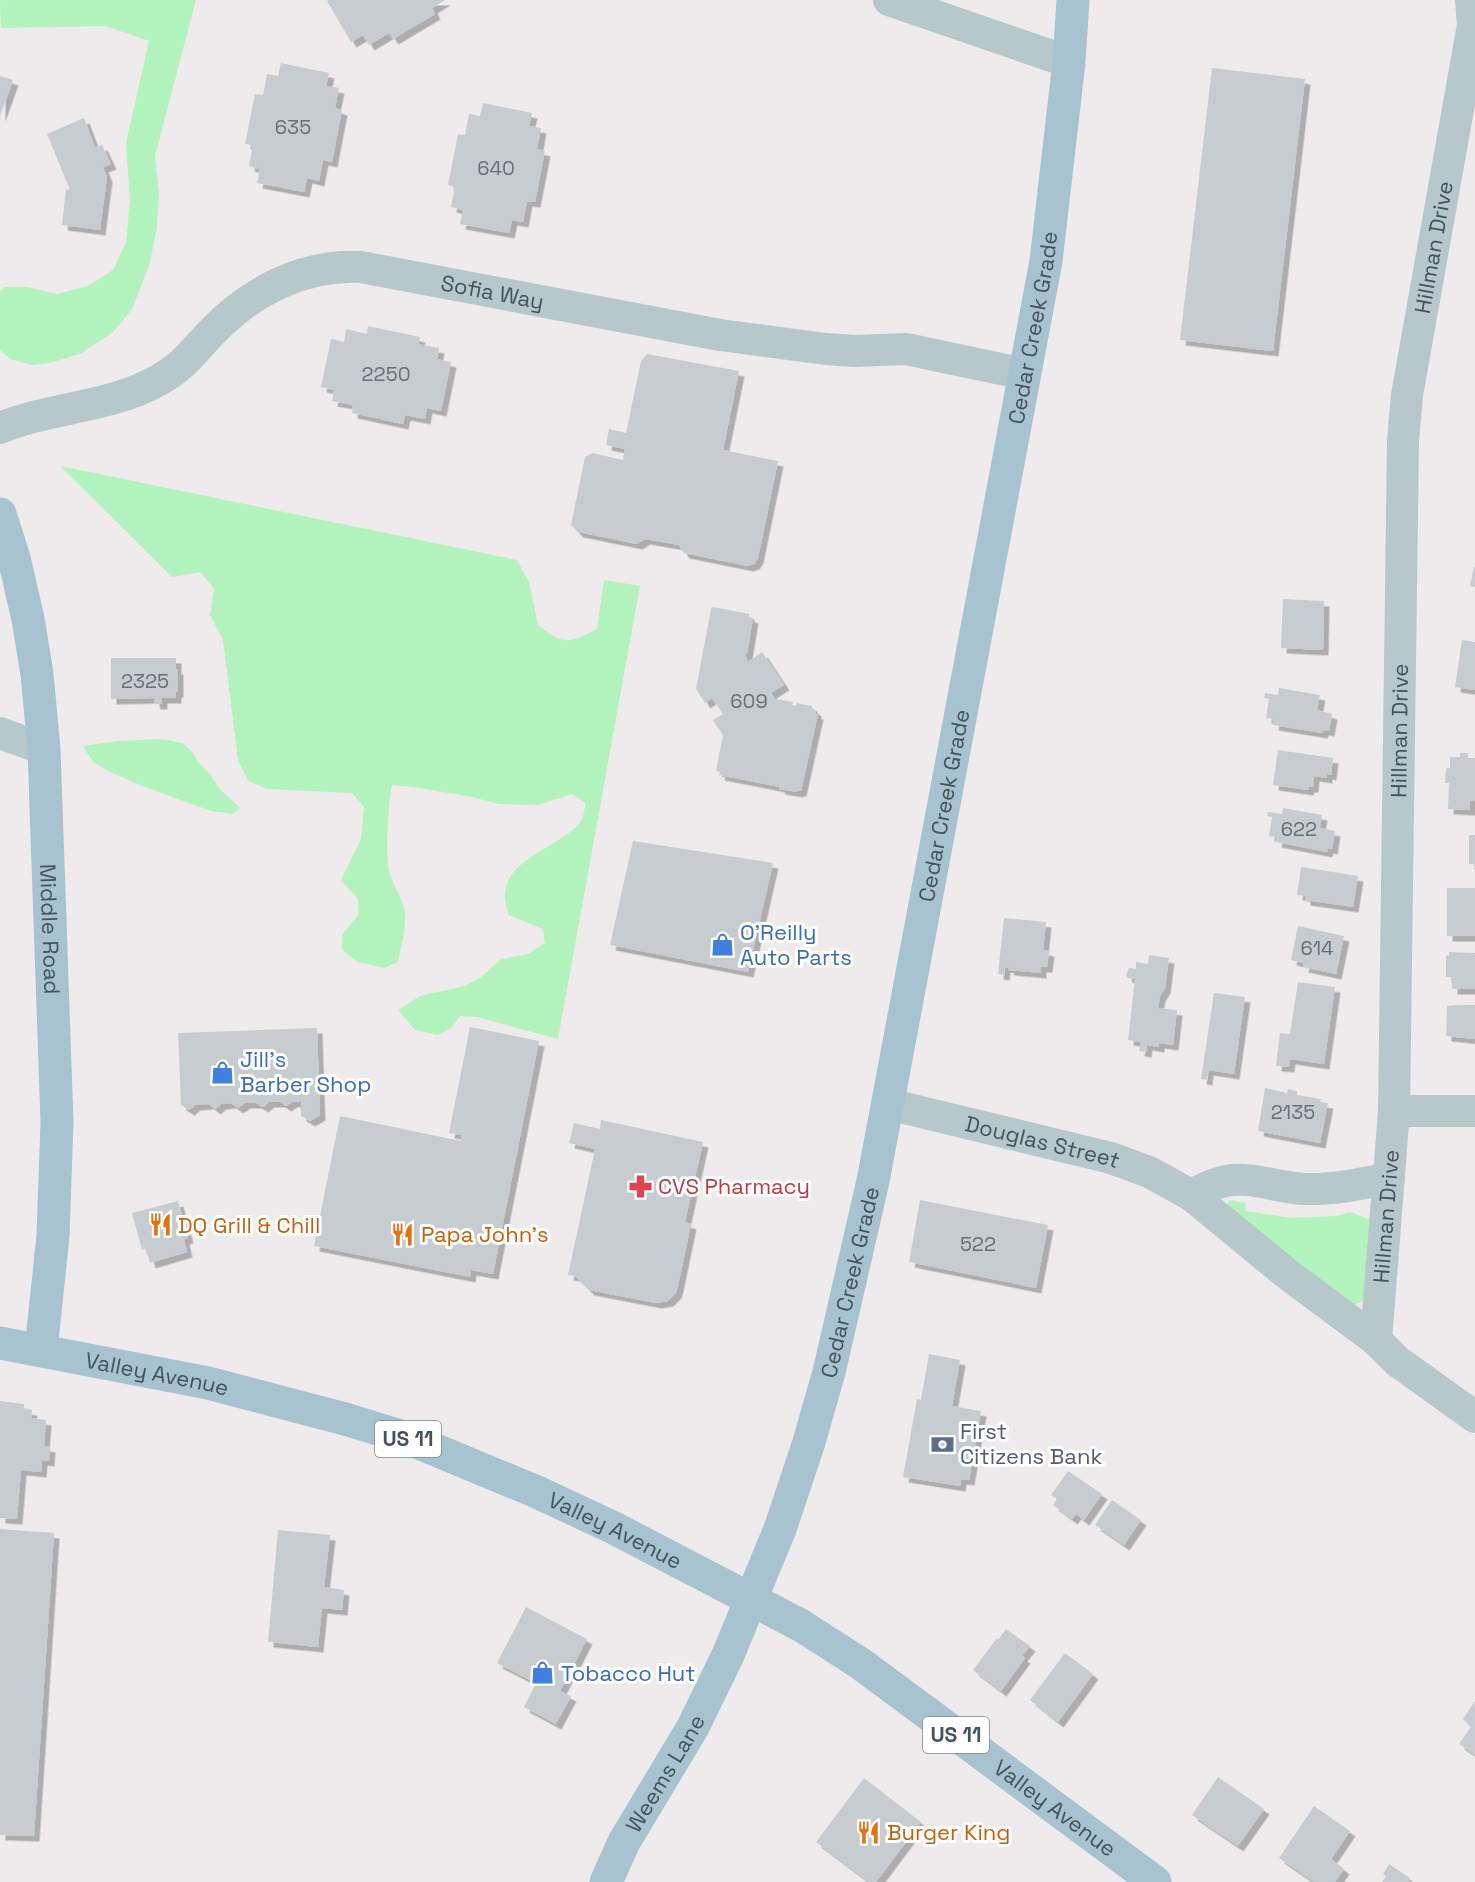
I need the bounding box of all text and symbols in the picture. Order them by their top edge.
house number: 635 [275,114,311,140]
house number: 640 [477,155,515,181]
street label: Hillman Drive [1408,179,1459,316]
street label: Cedar Creek Grade [1002,230,1063,426]
street label: Sofia Way [439,268,546,315]
house number: 2250 [362,361,410,387]
street label: Hillman Drive [1384,664,1414,798]
house number: 2325 [121,668,169,694]
house number: 609 [730,688,768,714]
street label: Cedar Creek Grade [912,707,975,904]
house number: 622 [1281,816,1317,842]
street label: Middle Road [34,863,67,995]
place label: O'Reilly Auto Parts [740,918,852,971]
shop icon: O'Reilly Auto Parts [709,932,735,958]
house number: 614 [1300,935,1334,961]
place label: Jill’s Barber Shop [240,1045,371,1098]
shop icon: Jill’s Barber Shop [209,1059,235,1085]
house number: 2135 [1271,1099,1315,1125]
street label: Douglas Street [962,1109,1124,1174]
street label: Hillman Drive [1367,1148,1405,1284]
place label: CVS Pharmacy [658,1172,810,1200]
pharmacy icon: CVS Pharmacy [627,1173,653,1199]
street label: Cedar Creek Grade [814,1184,885,1381]
place label: DQ Grill & Chill [178,1211,320,1239]
restaurant icon: DQ Grill & Chill [147,1212,173,1238]
place label: Papa John's [421,1220,549,1248]
restaurant icon: Papa John's [390,1221,416,1247]
house number: 522 [960,1231,996,1257]
street label: Valley Avenue [83,1346,232,1402]
place label: First Citizens Bank [960,1417,1102,1470]
road number: US 11 [375,1421,441,1457]
bank icon: First Citizens Bank [929,1431,955,1457]
street label: Valley Avenue [544,1485,687,1575]
place label: Tobacco Hut [561,1659,695,1687]
shop icon: Tobacco Hut [530,1660,556,1686]
street label: Weems Lane [619,1710,711,1837]
road number: US 11 [923,1717,989,1753]
street label: Valley Avenue [988,1753,1122,1863]
place label: Burger King [887,1818,1010,1846]
restaurant icon: Burger King [856,1819,882,1845]

